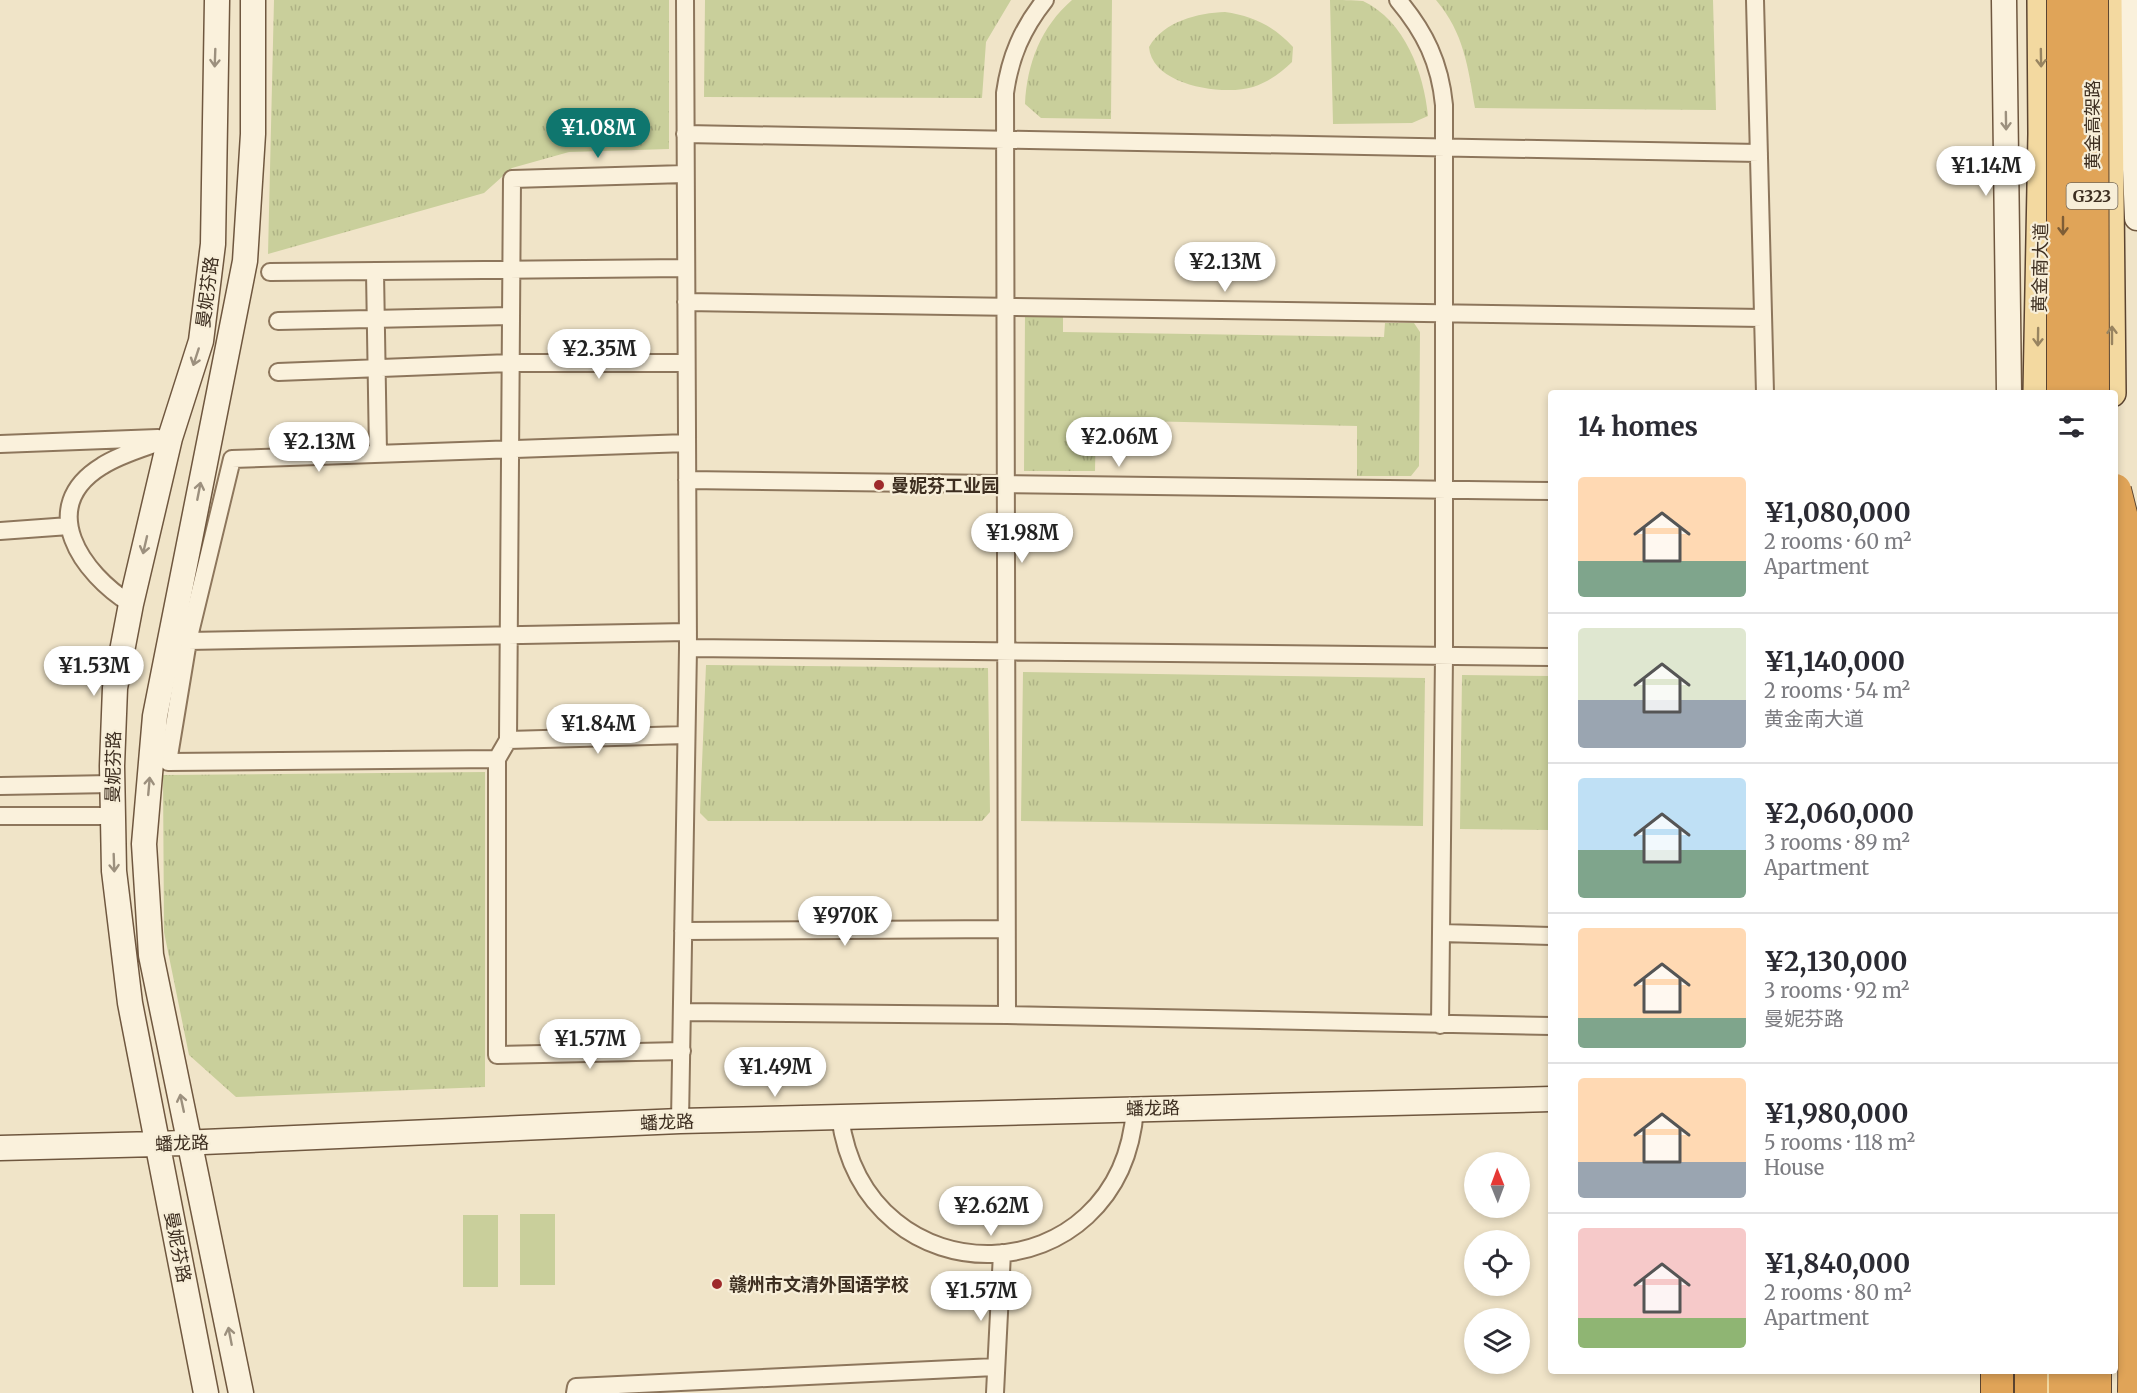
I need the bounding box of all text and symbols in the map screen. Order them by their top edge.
one-way arrow [210,48,221,68]
one-way arrow [2036,48,2047,68]
street label: 黄金高架路 [2081,80,2104,170]
pin: ¥1.08M [549,108,647,159]
one-way arrow [2000,111,2012,131]
text: ¥1.08M [560,115,636,140]
pin: ¥1.14M [1937,146,2035,197]
text: ¥1.14M [1950,153,2022,178]
road number: G323 [2066,183,2118,209]
one-way arrow [2057,216,2069,236]
street label: 黄金南大道 [2028,223,2052,313]
pin: ¥2.13M [1176,242,1274,293]
text: ¥2.13M [1189,249,1261,274]
street label: 曼妮芬路 [191,255,223,329]
one-way arrow [2106,325,2118,345]
one-way arrow [2032,327,2044,347]
pin: ¥2.35M [550,329,648,380]
text: ¥2.35M [561,336,637,361]
one-way arrow [190,347,201,366]
text: 14 homes [1578,410,1698,443]
icon: filters [2055,410,2088,443]
pin: ¥2.06M [1070,417,1168,468]
pin: ¥2.13M [270,422,368,473]
text: ¥2.06M [1080,424,1158,449]
text: ¥2.13M [283,429,355,454]
place label: 曼妮芬工业园 [891,474,999,497]
marker: 曼妮芬工业园 [872,478,886,492]
one-way arrow [194,481,205,501]
text: ¥1,080,000 [1764,496,1911,529]
icon: home [1626,501,1698,573]
pin: ¥1.98M [973,513,1071,564]
text: ¥1.98M [985,520,1059,545]
text: 2 rooms · 60 m² [1764,529,1911,554]
one-way arrow [139,535,150,554]
text: Apartment [1764,554,1869,579]
text: ¥1,140,000 [1764,645,1905,678]
pin: ¥1.53M [45,646,143,697]
icon: home [1626,652,1698,724]
text: ¥1.53M [58,653,130,678]
text: 2 rooms · 54 m² [1764,678,1910,703]
pin: ¥1.84M [549,704,647,755]
text: 黄金南大道 [1764,706,1864,731]
text: ¥1.84M [560,711,636,736]
street label: 曼妮芬路 [101,731,125,803]
one-way arrow [144,777,155,797]
text: ¥2,060,000 [1764,797,1914,830]
icon: home [1626,802,1698,874]
text: 3 rooms · 89 m² [1764,830,1910,855]
one-way arrow [109,852,120,872]
text: Apartment [1764,855,1869,880]
pin: ¥970K [803,896,887,947]
text: ¥970K [812,903,878,928]
text: ¥2,130,000 [1764,945,1907,978]
icon: home [1626,952,1698,1024]
text: 3 rooms · 92 m² [1764,978,1910,1003]
text: 曼妮芬路 [1764,1006,1844,1031]
pin: ¥1.57M [541,1019,639,1070]
text: ¥1.57M [554,1026,626,1051]
pin: ¥1.49M [726,1047,824,1098]
text: ¥1.49M [738,1054,812,1079]
one-way arrow [176,1094,188,1113]
street label: 蟠龙路 [1126,1096,1180,1120]
text: ¥1,980,000 [1764,1097,1908,1130]
icon: home [1626,1102,1698,1174]
street label: 蟠龙路 [640,1110,694,1134]
text: 5 rooms · 118 m² [1764,1130,1915,1155]
street label: 蟠龙路 [155,1131,209,1155]
north arrow [1464,1152,1530,1218]
map controls [1464,1152,1530,1374]
text: House [1764,1155,1824,1180]
pin: ¥2.62M [942,1186,1040,1237]
text: ¥2.62M [953,1193,1029,1218]
street label: 曼妮芬路 [160,1209,196,1285]
button: locate [1464,1230,1530,1296]
text: ¥1,840,000 [1764,1247,1910,1280]
icon: home [1626,1252,1698,1324]
pin: ¥1.57M [932,1271,1030,1322]
place label: 赣州市文清外国语学校 [729,1273,909,1296]
marker: 赣州市文清外国语学校 [710,1277,724,1291]
text: ¥1.57M [945,1278,1017,1303]
text: 2 rooms · 80 m² [1764,1280,1911,1305]
text: Apartment [1764,1305,1869,1330]
button: layers [1464,1308,1530,1374]
one-way arrow [224,1326,235,1346]

